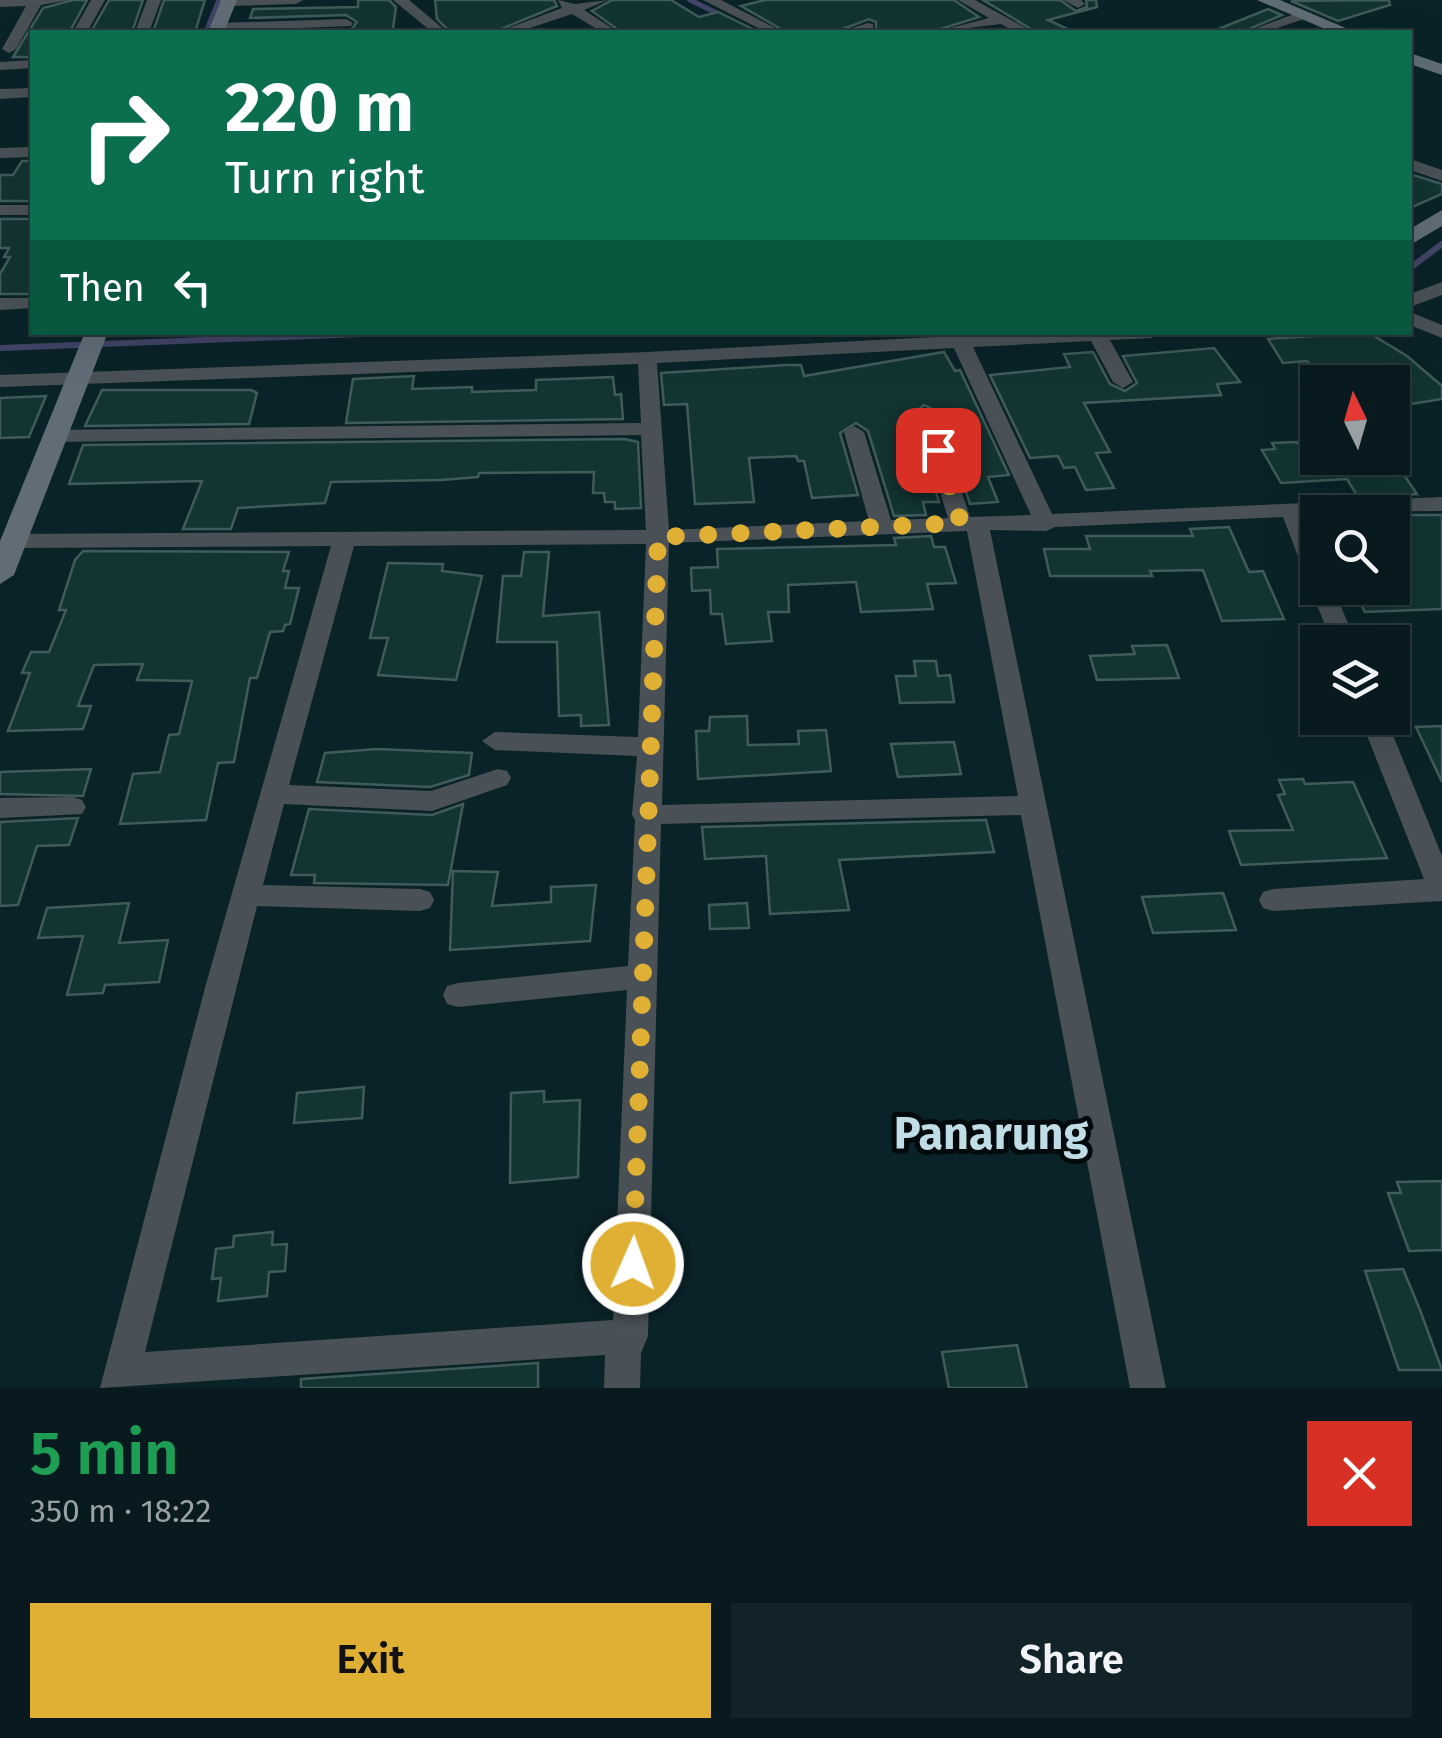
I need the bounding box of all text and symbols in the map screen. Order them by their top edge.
text: 220 m [225,66,414,150]
icon: right [60,70,190,200]
text: Turn right [225,151,424,205]
icon: left [165,260,220,315]
text: Then [60,265,145,311]
north arrow [1300,365,1410,475]
map controls [1300,365,1410,735]
pin [896,408,981,493]
icon: arrive [911,423,966,478]
button: search [1300,495,1410,605]
button: layers [1300,625,1410,735]
district label: Panarung [894,1107,1088,1161]
position arrow [581,1212,685,1316]
text: 5 min [30,1418,179,1490]
button: close [1307,1421,1412,1526]
text: 350 m · 18:22 [30,1492,211,1530]
button: Exit [30,1603,711,1718]
button: Share [731,1603,1412,1718]

